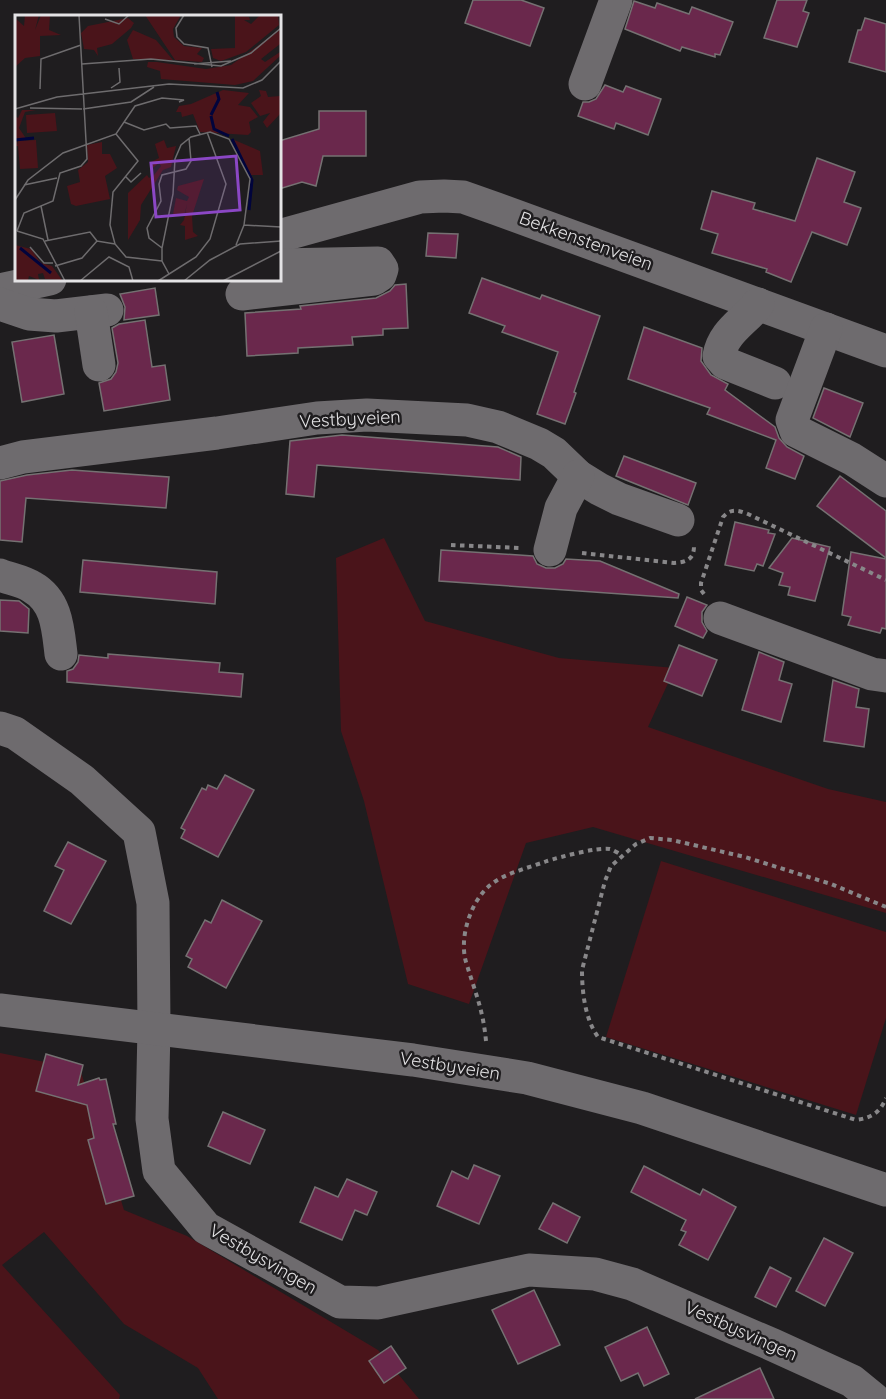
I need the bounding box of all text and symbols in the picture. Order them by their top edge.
inset map [15,15,280,280]
street label: Bekkenstenveien [516,206,656,275]
street label: Vestbyveien [299,404,401,433]
street label: Vestbyveien [398,1046,502,1085]
street label: Vestbysvingen [205,1218,321,1299]
street label: Vestbysvingen [681,1295,801,1366]

